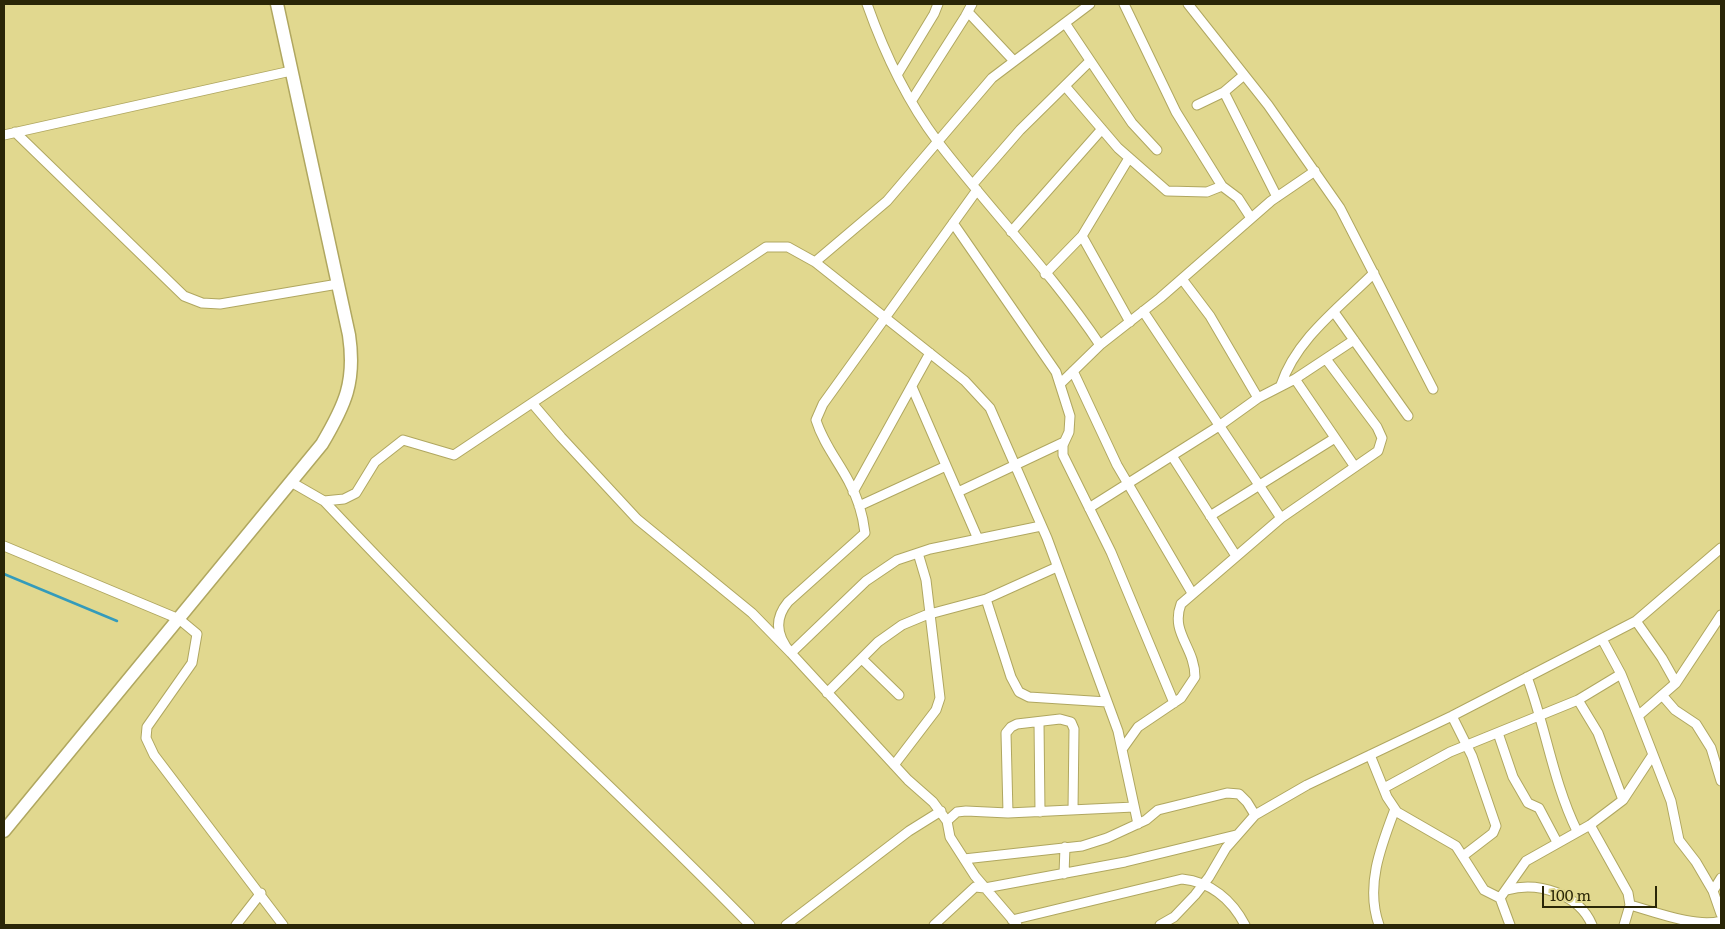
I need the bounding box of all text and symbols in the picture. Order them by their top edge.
scale bar [1545,876,1660,908]
text: 100 m [1550,883,1591,906]

